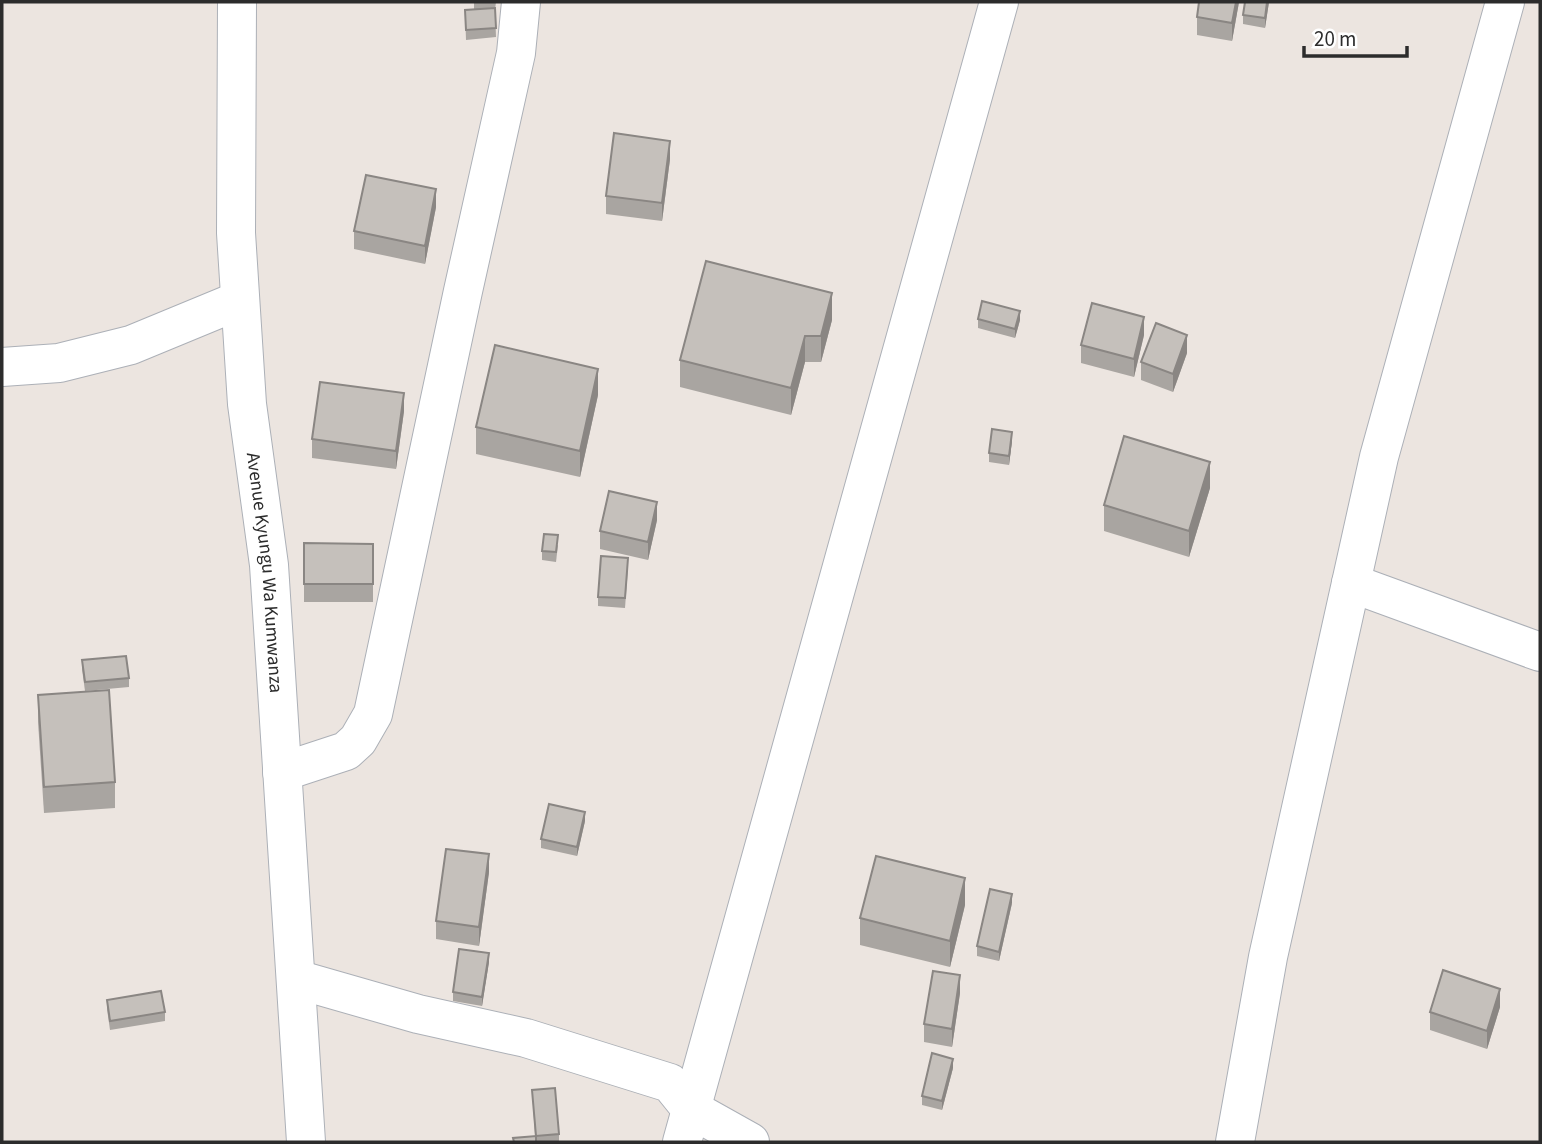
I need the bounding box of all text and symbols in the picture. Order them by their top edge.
scale bar [1304,14,1407,58]
text: 20 m [1314,24,1356,54]
street label: Avenue Kyungu Wa Kumwanza [239,451,289,694]

